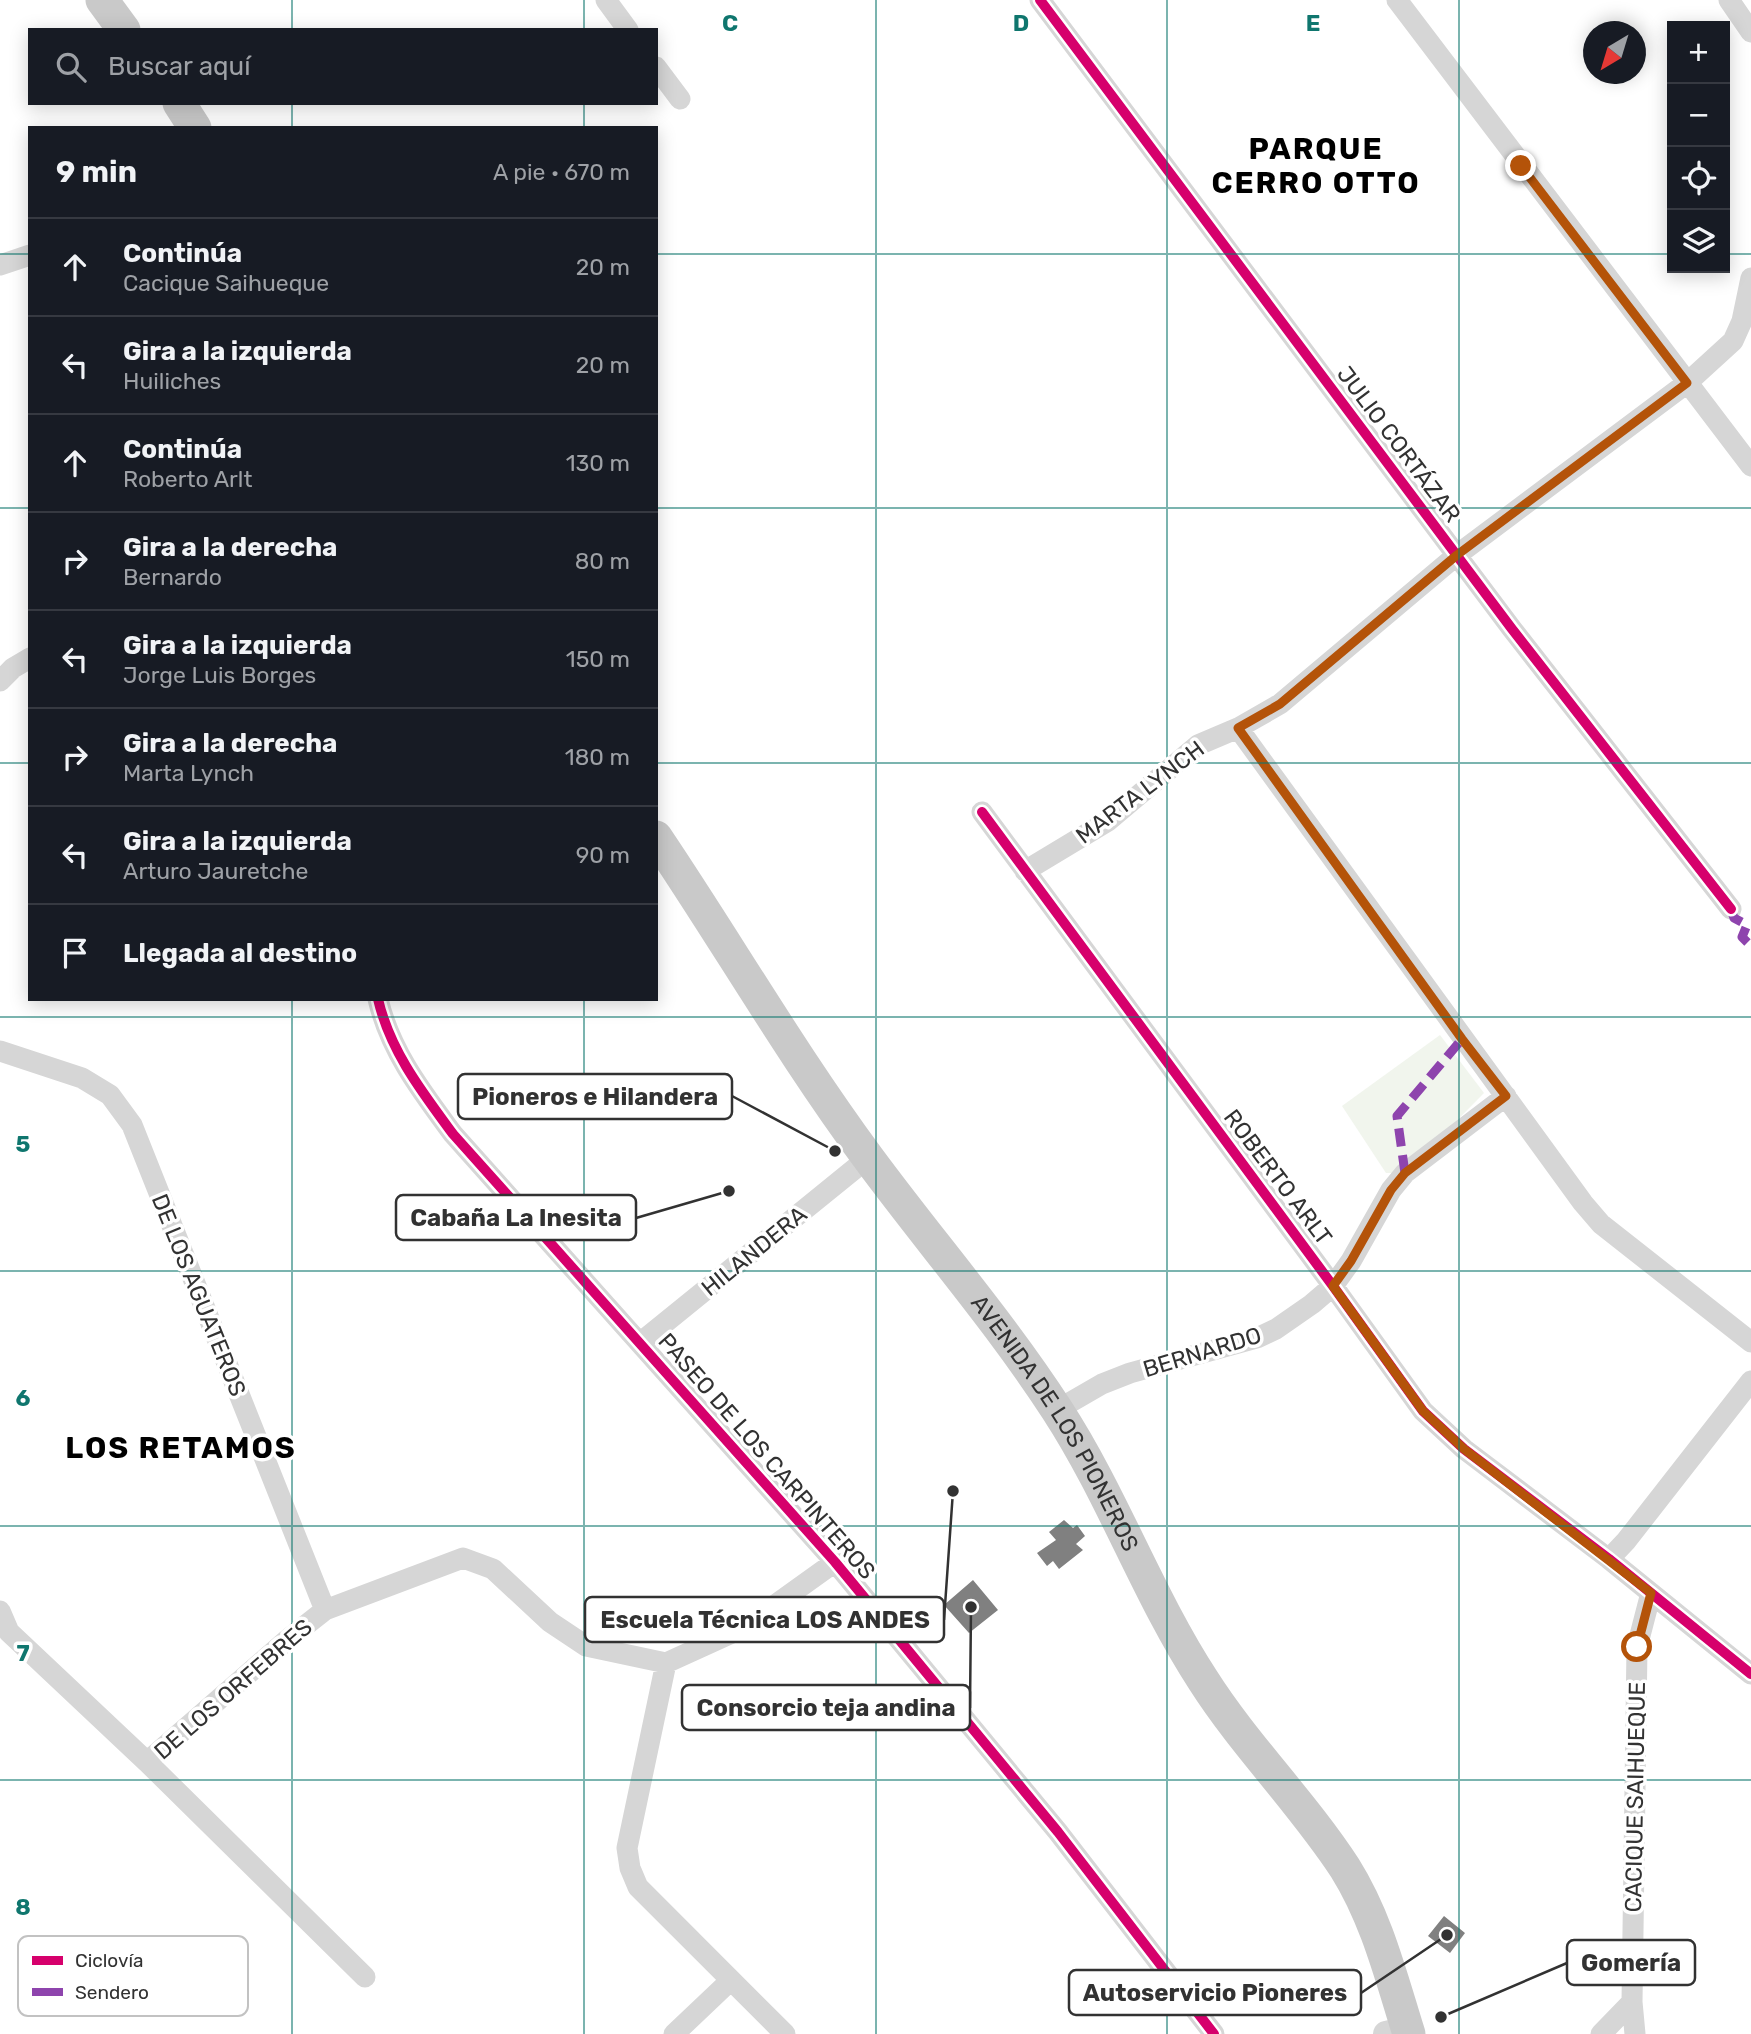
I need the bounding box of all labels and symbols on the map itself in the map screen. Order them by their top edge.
text: C [722,9,738,37]
text: D [1013,9,1029,37]
text: E [1306,9,1320,37]
north arrow [1583,21,1646,84]
district label: PARQUE CERRO OTTO [1211,131,1421,201]
route end [1505,150,1536,181]
street label: JULIO CORTÁZAR [1331,360,1467,528]
street label: MARTA LYNCH [1070,735,1210,849]
callout: Pioneros e Hilandera [458,1074,732,1119]
text: Pioneros e Hilandera [472,1083,718,1111]
street label: ROBERTO ARLT [1218,1104,1338,1250]
text: 5 [16,1130,31,1158]
street label: DE LOS AGUATEROS [146,1190,252,1400]
callout: Cabaña La Inesita [396,1195,636,1240]
street label: HILANDERA [696,1200,812,1302]
text: Cabaña La Inesita [410,1204,622,1232]
street label: AVENIDA DE LOS PIONEROS [965,1289,1145,1556]
street label: BERNARDO [1139,1321,1265,1383]
street label: PASEO DE LOS CARPINTEROS [653,1327,881,1585]
text: 6 [16,1384,31,1412]
district label: LOS RETAMOS [65,1430,297,1466]
callout: Escuela Técnica LOS ANDES [585,1597,944,1642]
text: Escuela Técnica LOS ANDES [600,1606,930,1634]
street label: DE LOS ORFEBRES [148,1613,318,1765]
route start [1621,1631,1652,1662]
text: 7 [16,1639,30,1667]
street label: CACIQUE SAIHUEQUE [1619,1681,1651,1913]
callout: Consorcio teja andina [682,1685,970,1730]
text: Consorcio teja andina [696,1694,956,1722]
text: 8 [15,1893,31,1921]
legend [18,1936,248,2016]
callout: Gomería [1567,1940,1695,1985]
text: Ciclovía [75,1949,144,1972]
text: Gomería [1581,1949,1681,1977]
callout: Autoservicio Pioneres [1069,1970,1361,2015]
text: Autoservicio Pioneres [1083,1979,1347,2007]
text: Sendero [75,1981,149,2004]

